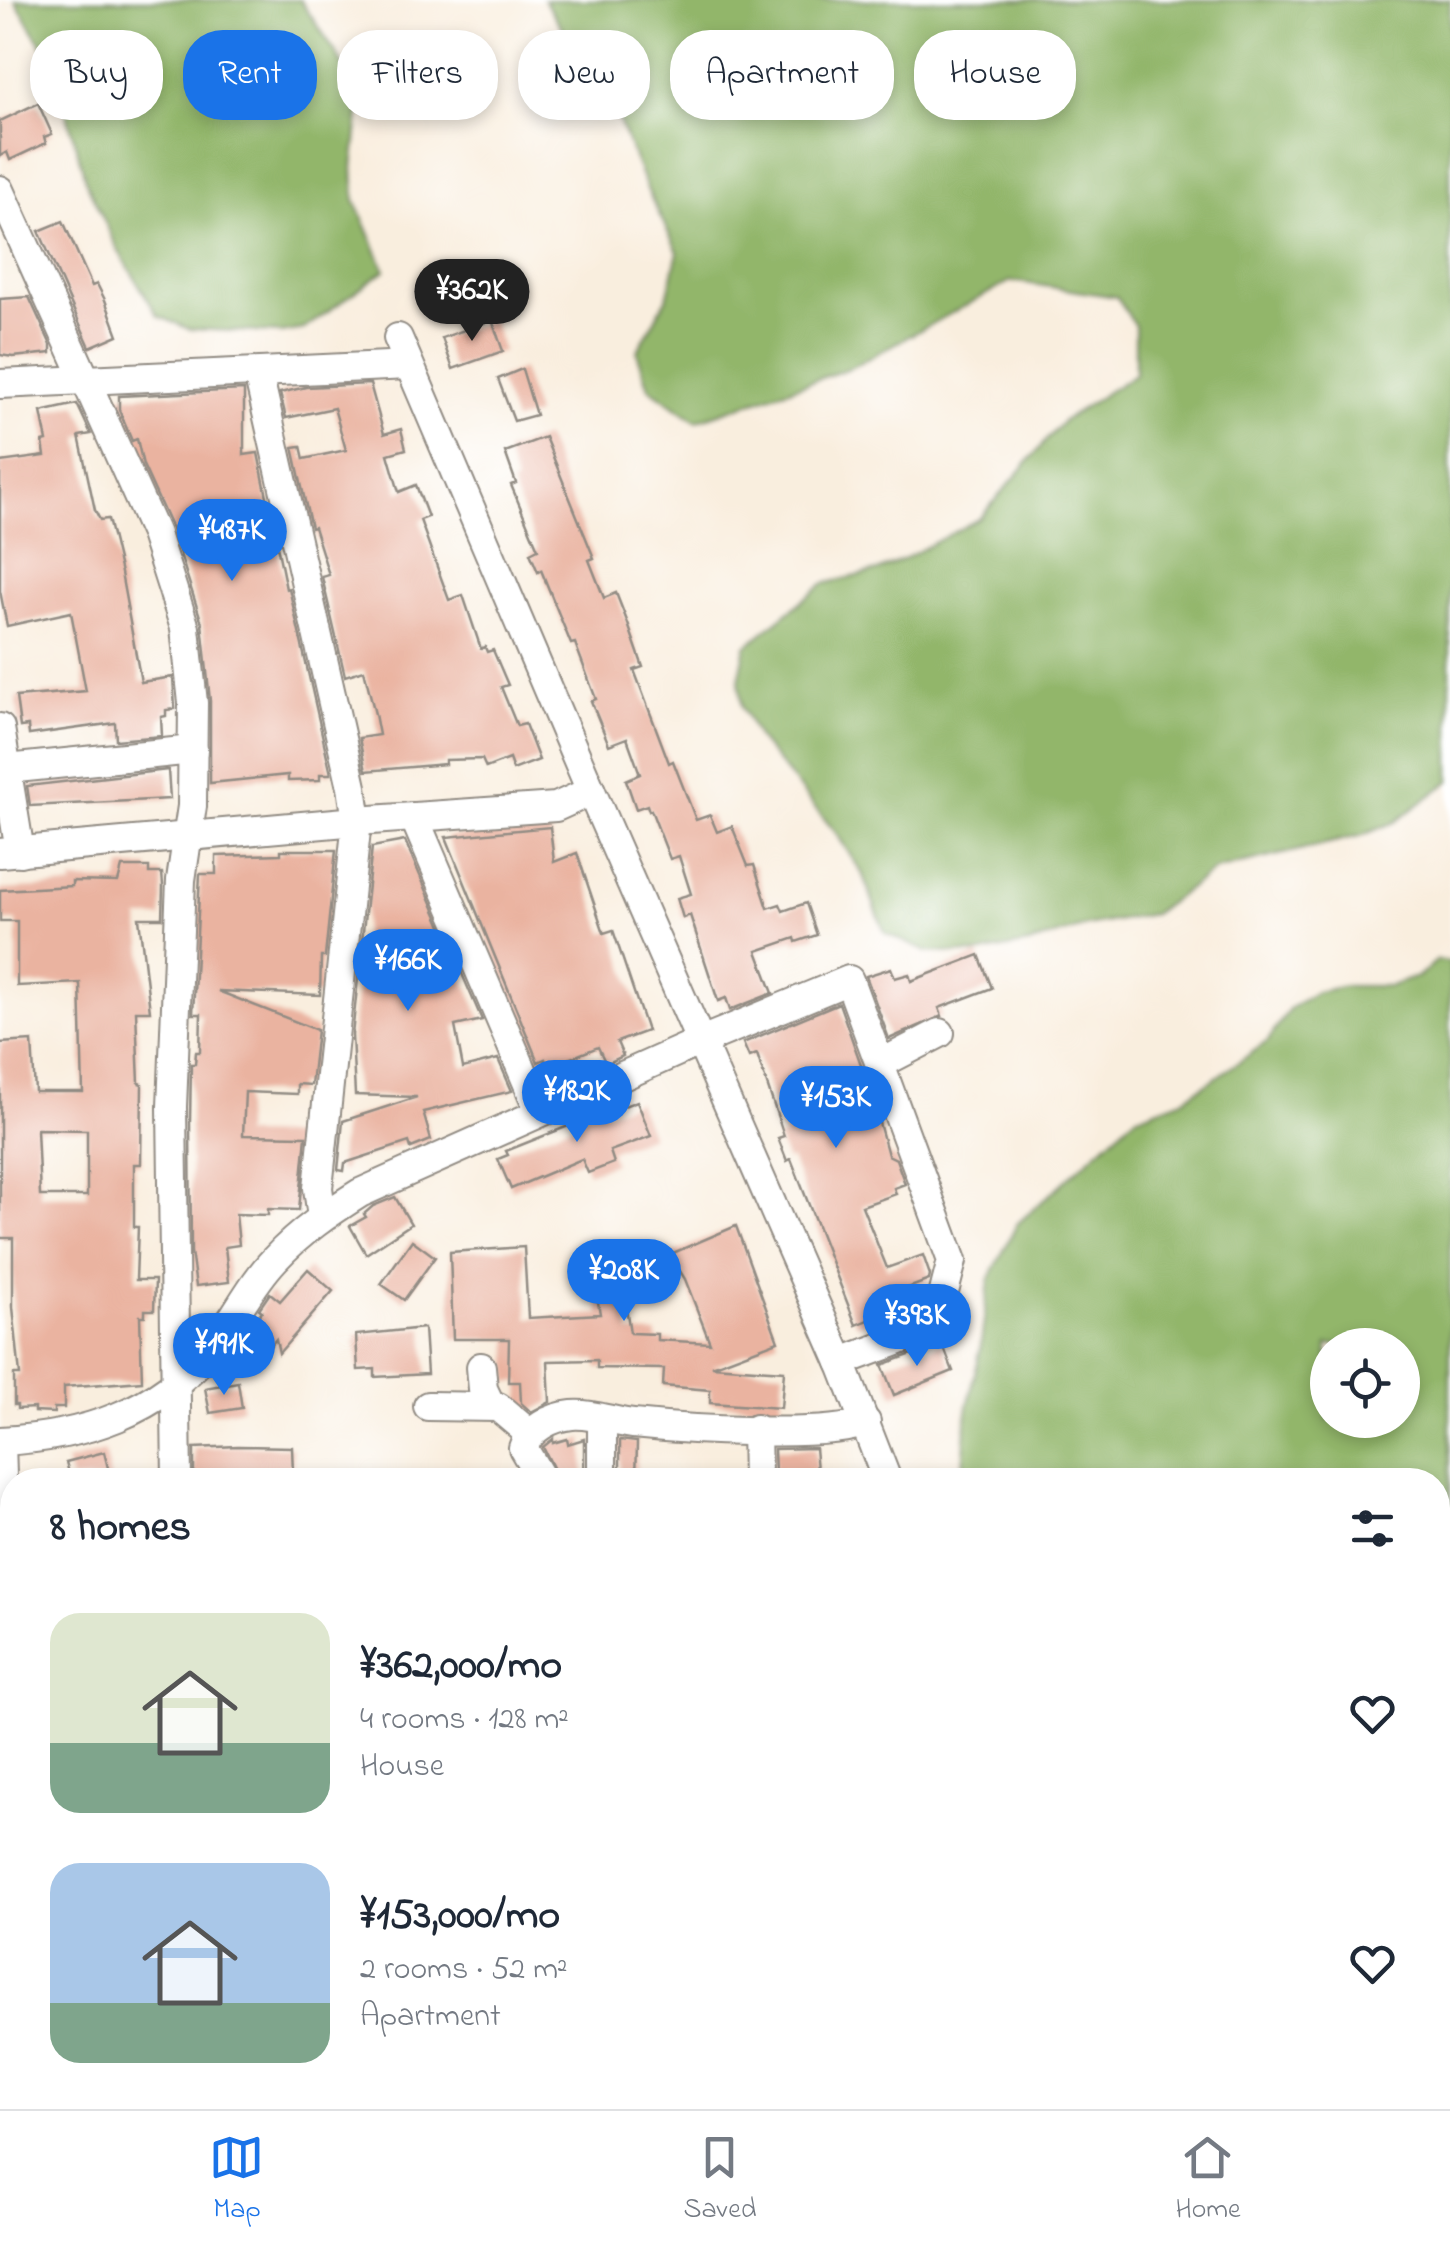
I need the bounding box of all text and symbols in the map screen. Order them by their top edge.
chip: Buy [30,30,163,120]
chip: Rent [183,30,317,120]
chip: Filters [337,30,498,120]
chip: New [518,30,650,120]
chip: Apartment [670,30,894,120]
chip: House [914,30,1076,120]
pin: ¥362K [402,259,542,344]
text: ¥362K [436,268,508,315]
pin: ¥487K [162,499,302,584]
text: ¥487K [199,508,265,555]
pin: ¥166K [338,929,478,1014]
text: ¥166K [375,938,441,985]
pin: ¥182K [507,1060,647,1145]
pin: ¥153K [766,1066,906,1151]
text: ¥182K [544,1069,610,1116]
text: ¥153K [801,1075,871,1122]
pin: ¥208K [554,1239,694,1324]
text: ¥208K [589,1248,659,1295]
pin: ¥393K [847,1284,987,1369]
text: ¥393K [885,1293,949,1340]
pin: ¥191K [154,1313,294,1398]
text: ¥191K [195,1322,253,1369]
map controls [1310,1328,1420,1438]
button: locate [1310,1328,1420,1438]
text: 8 homes [50,1498,191,1559]
icon: filters [1345,1501,1400,1556]
text: ¥362,000/mo [360,1636,562,1697]
icon: home [130,1653,250,1773]
icon: heart [1345,1686,1400,1741]
text: 4 rooms · 128 m² [360,1697,569,1744]
text: House [360,1744,444,1791]
text: ¥153,000/mo [360,1886,560,1947]
icon: home [130,1903,250,2023]
icon: heart [1345,1936,1400,1991]
text: 2 rooms · 52 m² [360,1947,568,1994]
text: Apartment [360,1994,501,2041]
tab: Map [209,2130,264,2231]
tab: Saved [683,2130,756,2231]
tab: Home [1175,2130,1241,2231]

